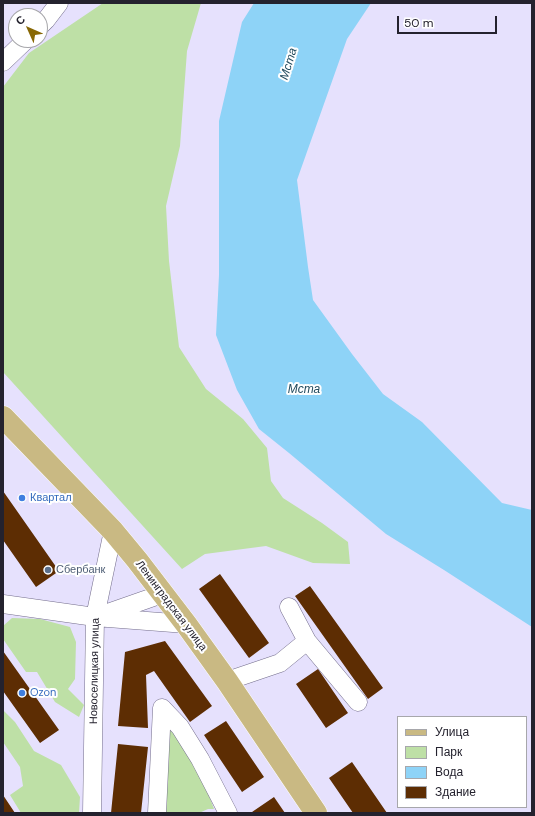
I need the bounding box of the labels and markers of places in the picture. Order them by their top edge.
place label: Квартал [30,491,72,505]
marker: Квартал [17,493,27,503]
place label: Сбербанк [56,563,105,577]
marker: Сбербанк [43,565,53,575]
place label: Ozon [30,686,56,700]
marker: Ozon [17,688,27,698]

